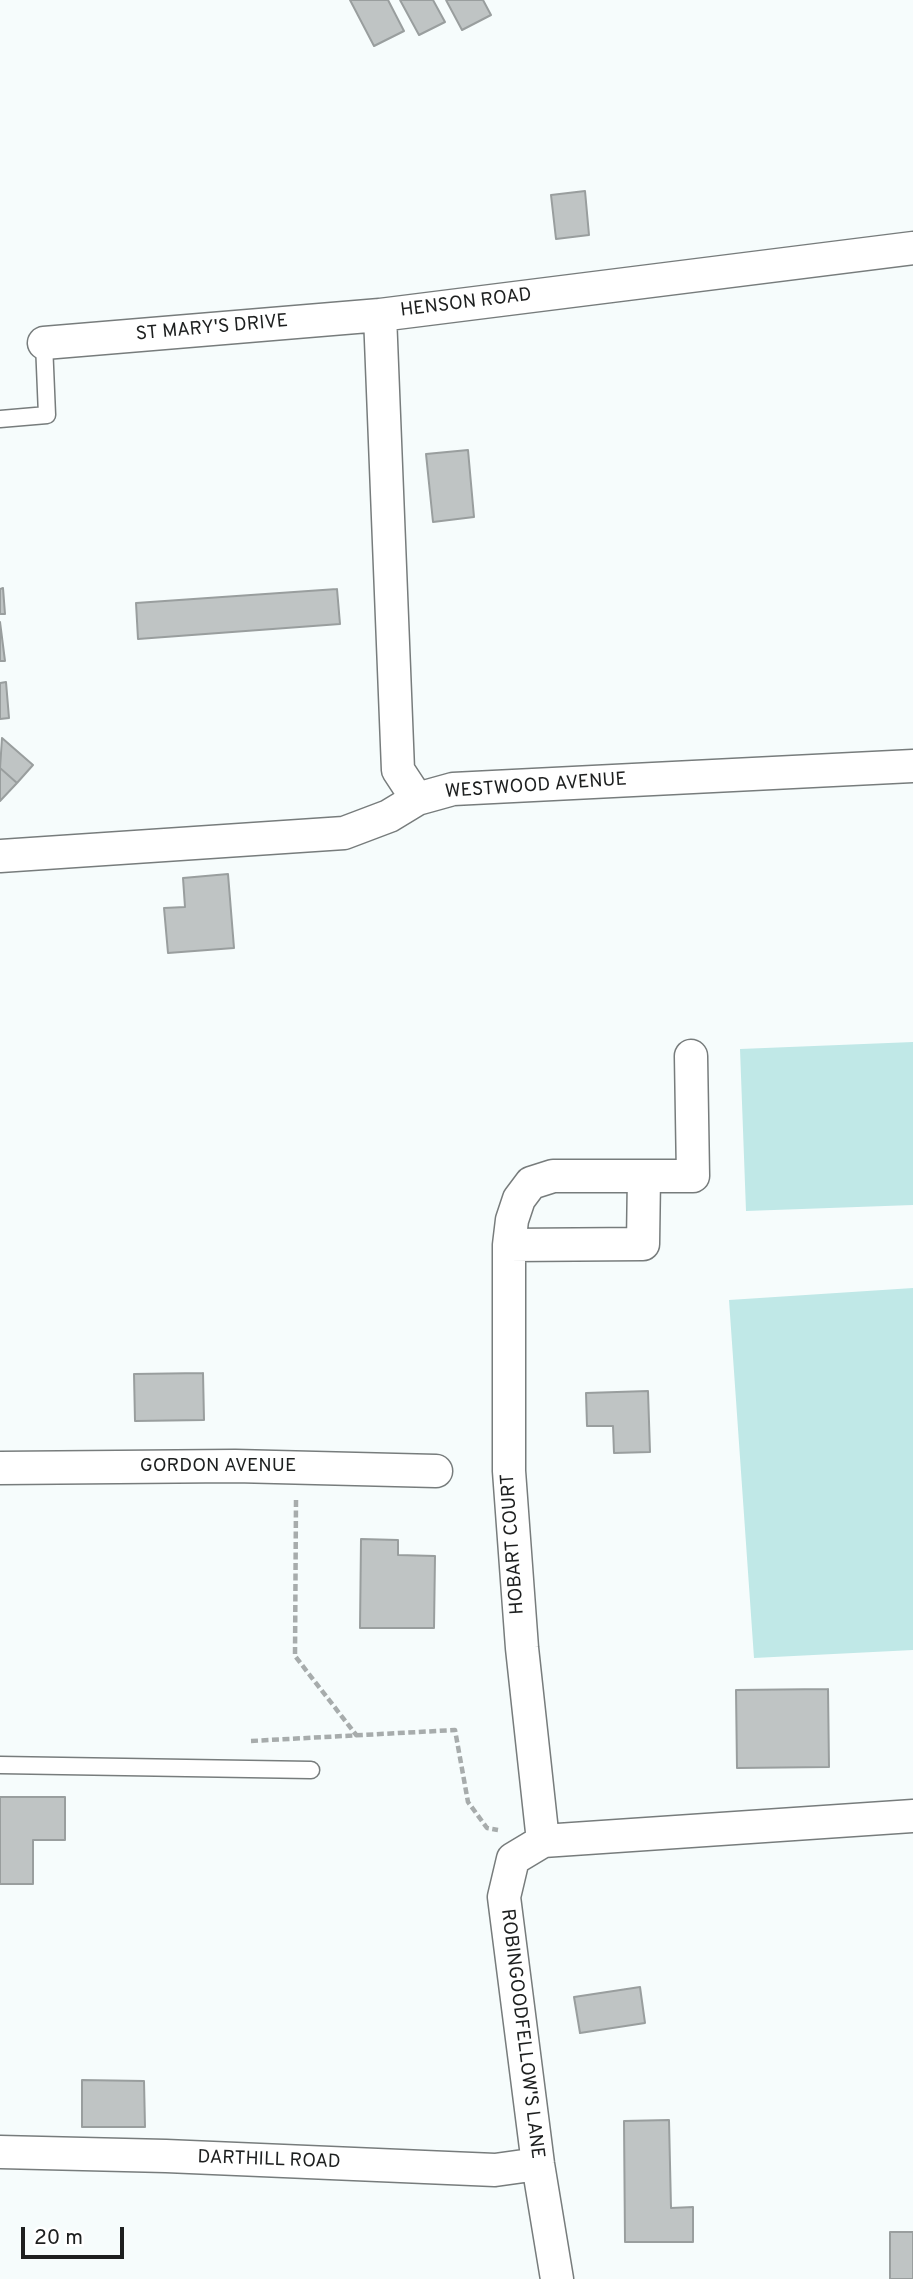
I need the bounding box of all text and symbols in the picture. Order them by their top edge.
street label: HENSON ROAD [399,285,533,323]
street label: ST MARY'S DRIVE [135,311,289,347]
street label: WESTWOOD AVENUE [444,769,628,805]
street label: GORDON AVENUE [140,1456,296,1478]
street label: HOBART COURT [498,1473,530,1615]
street label: ROBINGOODFELLOW'S LANE [494,1908,548,2160]
street label: DARTHILL ROAD [197,2147,341,2175]
scale bar [24,2212,128,2256]
text: 20 m [34,2225,83,2252]

